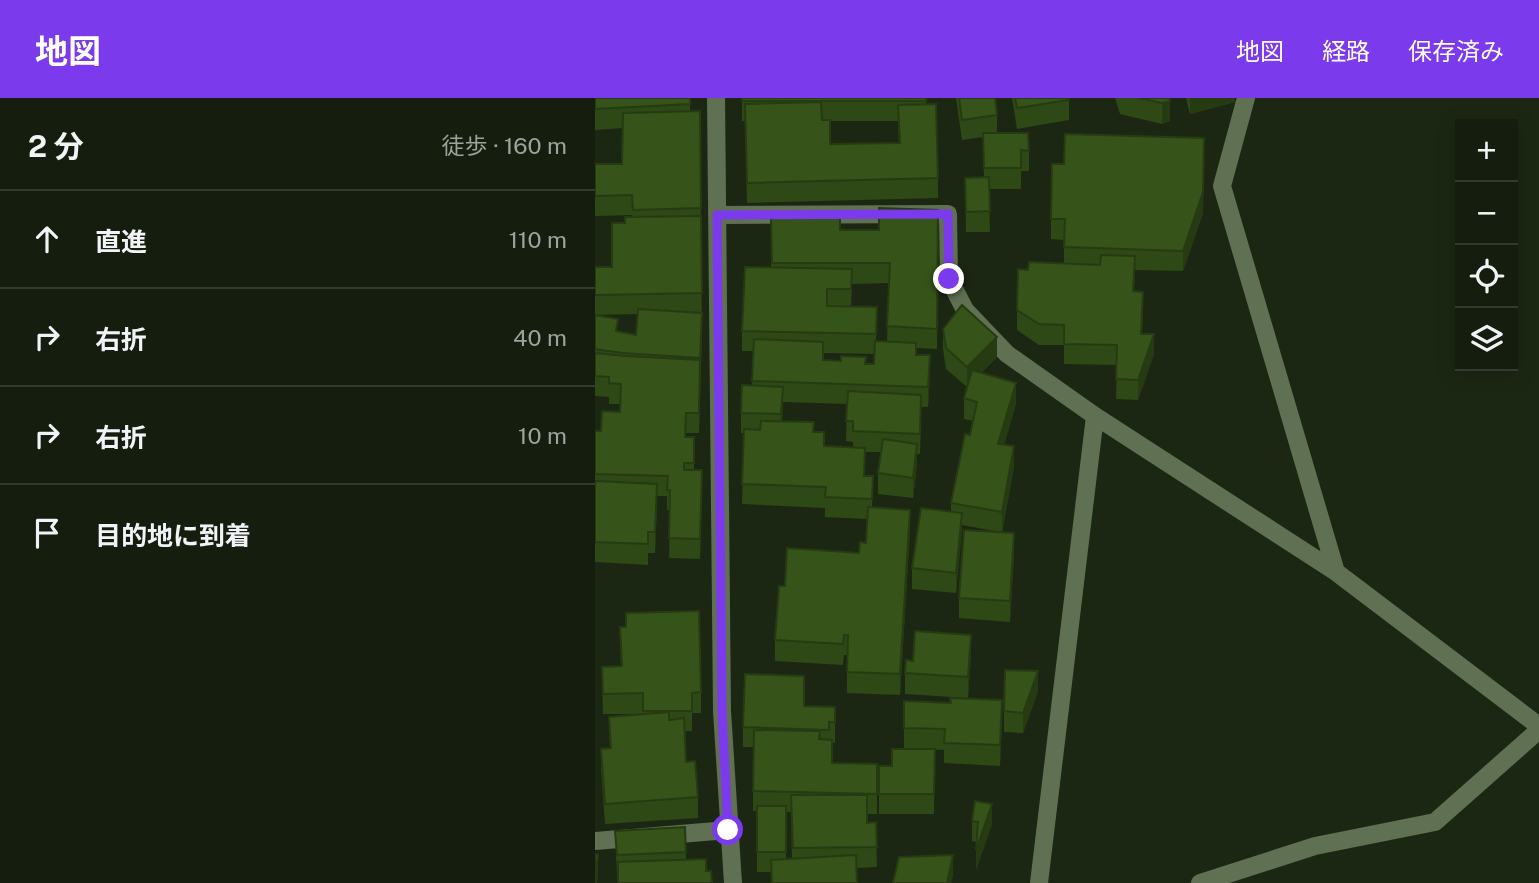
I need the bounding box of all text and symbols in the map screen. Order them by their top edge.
text: 地図 [35,32,101,70]
text: 地図 [1236,37,1284,65]
text: 経路 [1322,37,1370,65]
text: 保存済み [1408,37,1504,65]
map controls [1455,119,1518,371]
button: + [1455,119,1518,182]
text: 2 分 [28,128,84,164]
text: 徒歩 · 160 m [442,132,567,159]
button: − [1455,182,1518,245]
icon: ahead [28,220,66,258]
text: 直進 [95,226,147,257]
text: 110 m [509,226,567,253]
button: locate [1455,245,1518,308]
route end [933,263,964,294]
button: layers [1455,308,1518,371]
icon: right [28,318,66,356]
text: 右折 [95,324,147,355]
text: 40 m [513,324,567,351]
icon: right [28,416,66,454]
text: 右折 [95,422,147,453]
text: 10 m [518,422,567,449]
icon: arrive [28,514,66,552]
text: 目的地に到着 [95,520,251,551]
route start [712,814,743,845]

